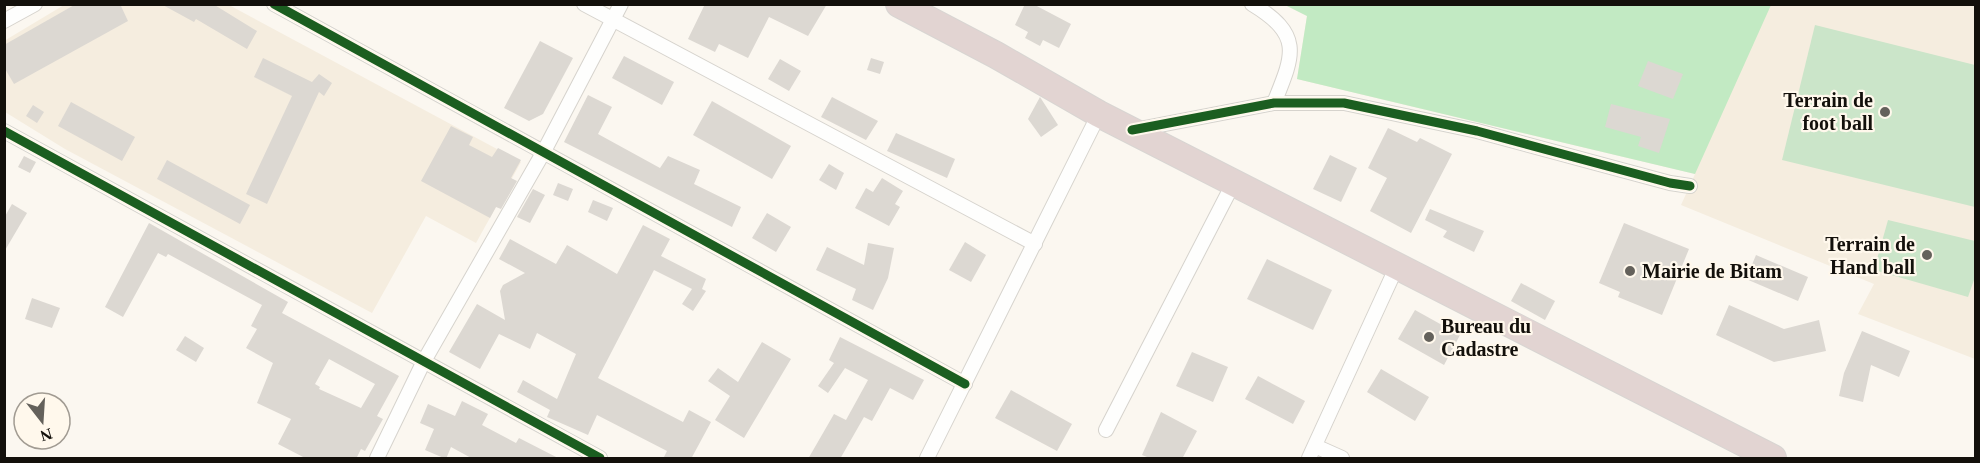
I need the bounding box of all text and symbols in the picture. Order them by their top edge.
place label: Terrain de foot ball [1783,89,1873,134]
marker: Terrain de foot ball [1878,105,1892,119]
place label: Terrain de Hand ball [1825,233,1915,278]
marker: Terrain de Hand ball [1920,248,1934,262]
place label: Mairie de Bitam [1642,260,1782,282]
marker: Mairie de Bitam [1623,264,1637,278]
place label: Bureau du Cadastre [1441,315,1531,360]
marker: Bureau du Cadastre [1422,330,1436,344]
north arrow [12,391,72,451]
text: N [38,425,54,445]

